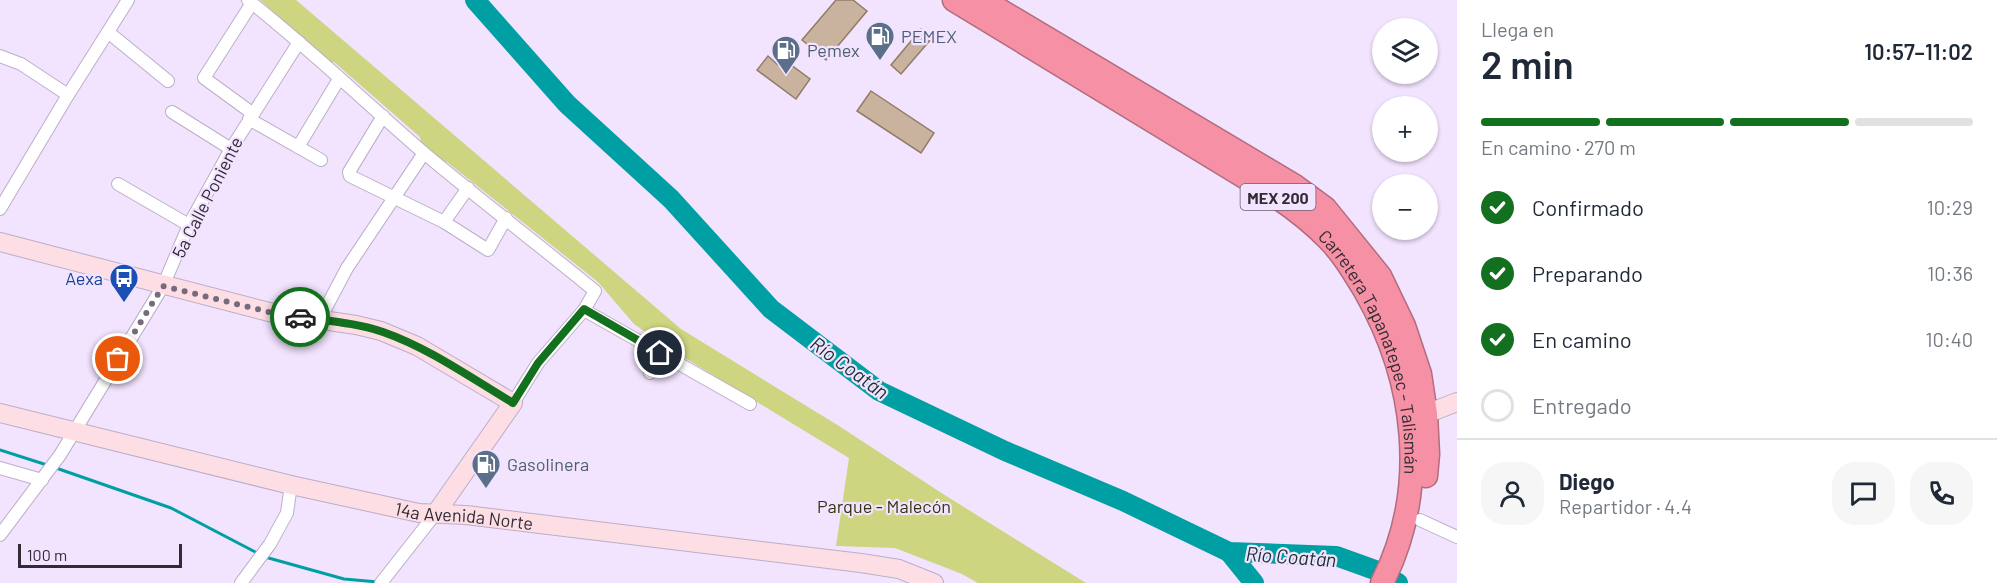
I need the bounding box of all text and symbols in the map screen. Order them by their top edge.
text: Llega en [1481,17,1554,41]
map controls [1372,18,1438,240]
button: layers [1372,18,1438,84]
fuel station icon: PEMEX [864,20,896,62]
place label: PEMEX [901,25,957,47]
fuel station icon: Pemex [770,34,802,76]
text: 10:57–11:02 [1864,38,1973,64]
place label: Pemex [807,39,860,61]
text: 2 min [1481,40,1574,87]
button: + [1372,96,1438,162]
street label: 5a Calle Poniente [167,133,247,261]
text: En camino · 270 m [1481,135,1636,159]
button: − [1372,174,1438,240]
road number: MEX 200 [1240,184,1316,210]
icon: check [1481,191,1514,224]
text: Confirmado [1532,194,1644,220]
text: 10:29 [1927,195,1973,219]
street label: Carretera Tapanatepec - Talismán [1314,225,1423,475]
icon: check [1481,257,1514,290]
text: Preparando [1532,260,1643,286]
text: 10:36 [1927,261,1973,285]
bus stop icon: Aexa [108,262,140,304]
place label: Aexa [65,267,103,289]
courier [270,287,330,347]
icon: car [284,301,317,334]
icon: check [1481,323,1514,356]
text: En camino [1532,326,1632,352]
pin [634,327,685,378]
text: 10:40 [1926,327,1973,351]
water label: Río Coatán [806,331,894,403]
pin [92,333,143,384]
icon: home [643,336,676,369]
icon: bag [101,342,134,375]
text: Entregado [1532,392,1632,418]
fuel station icon: Gasolinera [470,448,502,490]
place label: Gasolinera [507,453,589,475]
button: person [1481,462,1544,525]
button: chat [1832,462,1895,525]
button: phone [1910,462,1973,525]
text: Diego [1559,468,1615,494]
text: Repartidor · 4.4 [1559,494,1692,518]
park label: Parque - Malecón [817,495,951,517]
street label: 14a Avenida Norte [393,497,534,534]
scale bar [18,541,182,568]
water label: Río Coatán [1245,541,1337,571]
text: 100 m [27,545,67,564]

